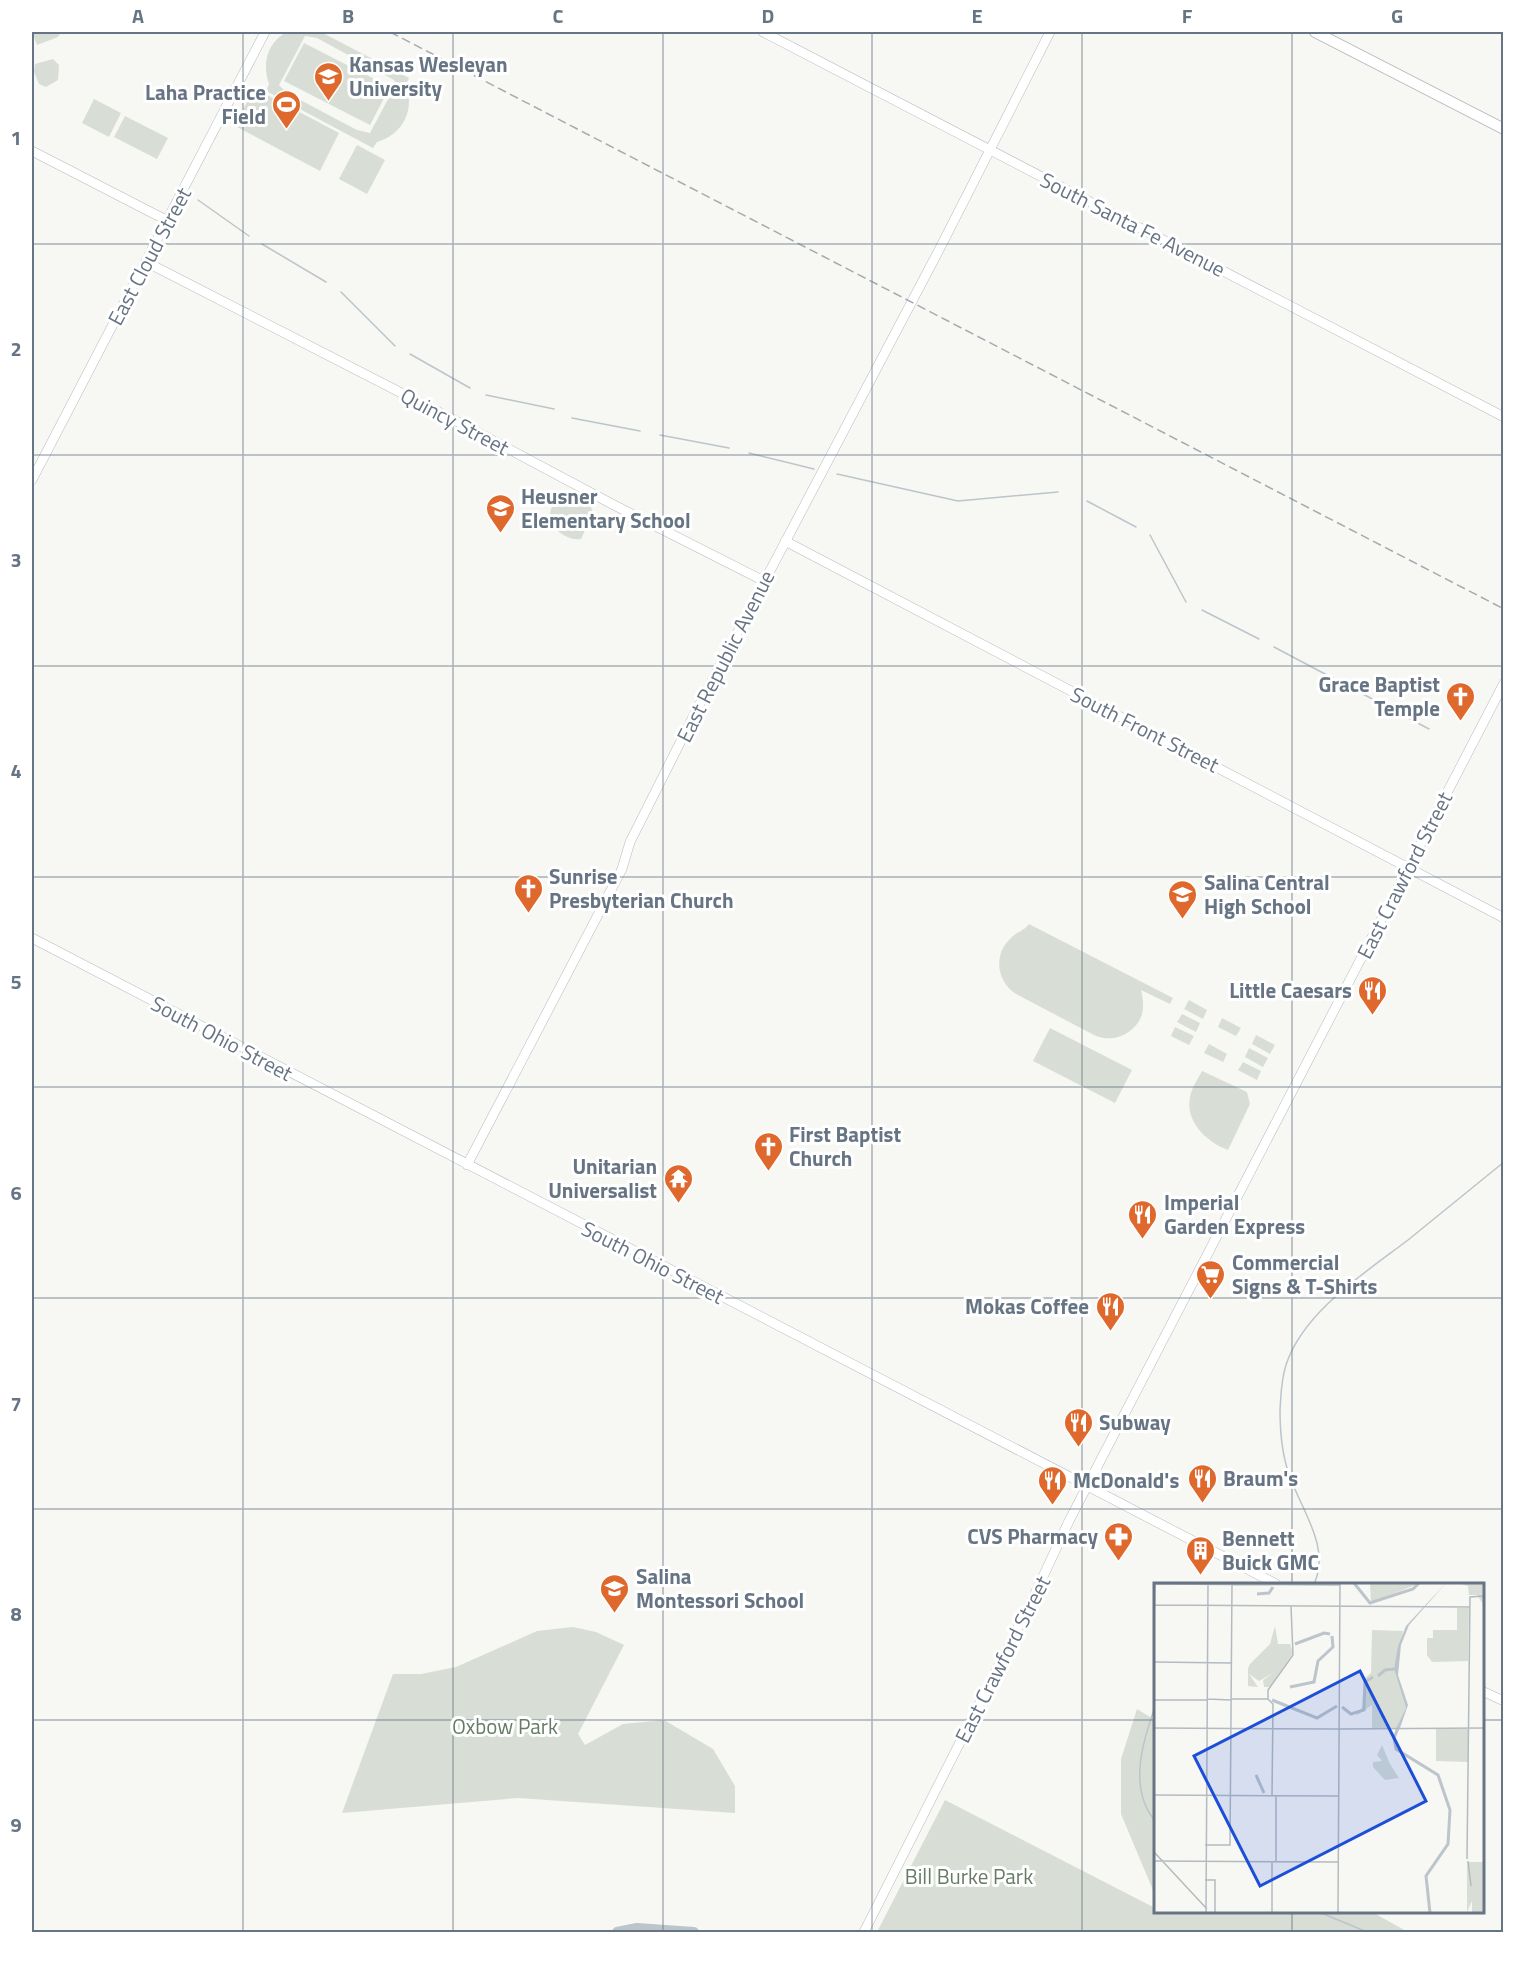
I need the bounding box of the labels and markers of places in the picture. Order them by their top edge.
place label: Kansas Wesleyan University [349,48,508,104]
school or university icon: Kansas Wesleyan University [312,60,344,102]
place label: Laha Practice Field [145,76,266,132]
sports icon: Laha Practice Field [271,88,303,130]
place label: Heusner Elementary School [521,480,691,536]
school or university icon: Heusner Elementary School [484,492,516,534]
place label: Grace Baptist Temple [1318,668,1440,724]
church icon: Grace Baptist Temple [1445,680,1477,722]
place label: Sunrise Presbyterian Church [549,860,734,916]
place label: Salina Central High School [1204,866,1330,922]
church icon: Sunrise Presbyterian Church [512,872,544,914]
school or university icon: Salina Central High School [1167,878,1199,920]
place label: Little Caesars [1229,974,1352,1006]
restaurant icon: Little Caesars [1357,974,1389,1016]
place label: First Baptist Church [789,1118,901,1174]
church icon: First Baptist Church [752,1130,784,1172]
place label: Unitarian Universalist [548,1150,657,1206]
temple icon: Unitarian Universalist [662,1162,694,1204]
place label: Imperial Garden Express [1164,1186,1305,1242]
restaurant icon: Imperial Garden Express [1127,1198,1159,1240]
place label: Commercial Signs & T-Shirts [1232,1246,1377,1302]
supermarket icon: Commercial Signs & T-Shirts [1195,1258,1227,1300]
place label: Mokas Coffee [965,1290,1089,1322]
restaurant icon: Mokas Coffee [1094,1290,1126,1332]
restaurant icon: Subway [1062,1406,1094,1448]
place label: Subway [1099,1406,1171,1438]
restaurant icon: Braum's [1186,1462,1218,1504]
place label: Braum's [1223,1462,1298,1494]
restaurant icon: McDonald's [1036,1464,1068,1506]
place label: McDonald's [1073,1464,1179,1496]
place label: CVS Pharmacy [967,1520,1098,1552]
pharmacy icon: CVS Pharmacy [1103,1520,1135,1562]
place label: Bennett Buick GMC [1222,1522,1319,1578]
building icon: Bennett Buick GMC [1185,1534,1217,1576]
place label: Salina Montessori School [636,1560,804,1616]
school or university icon: Salina Montessori School [599,1572,631,1614]

